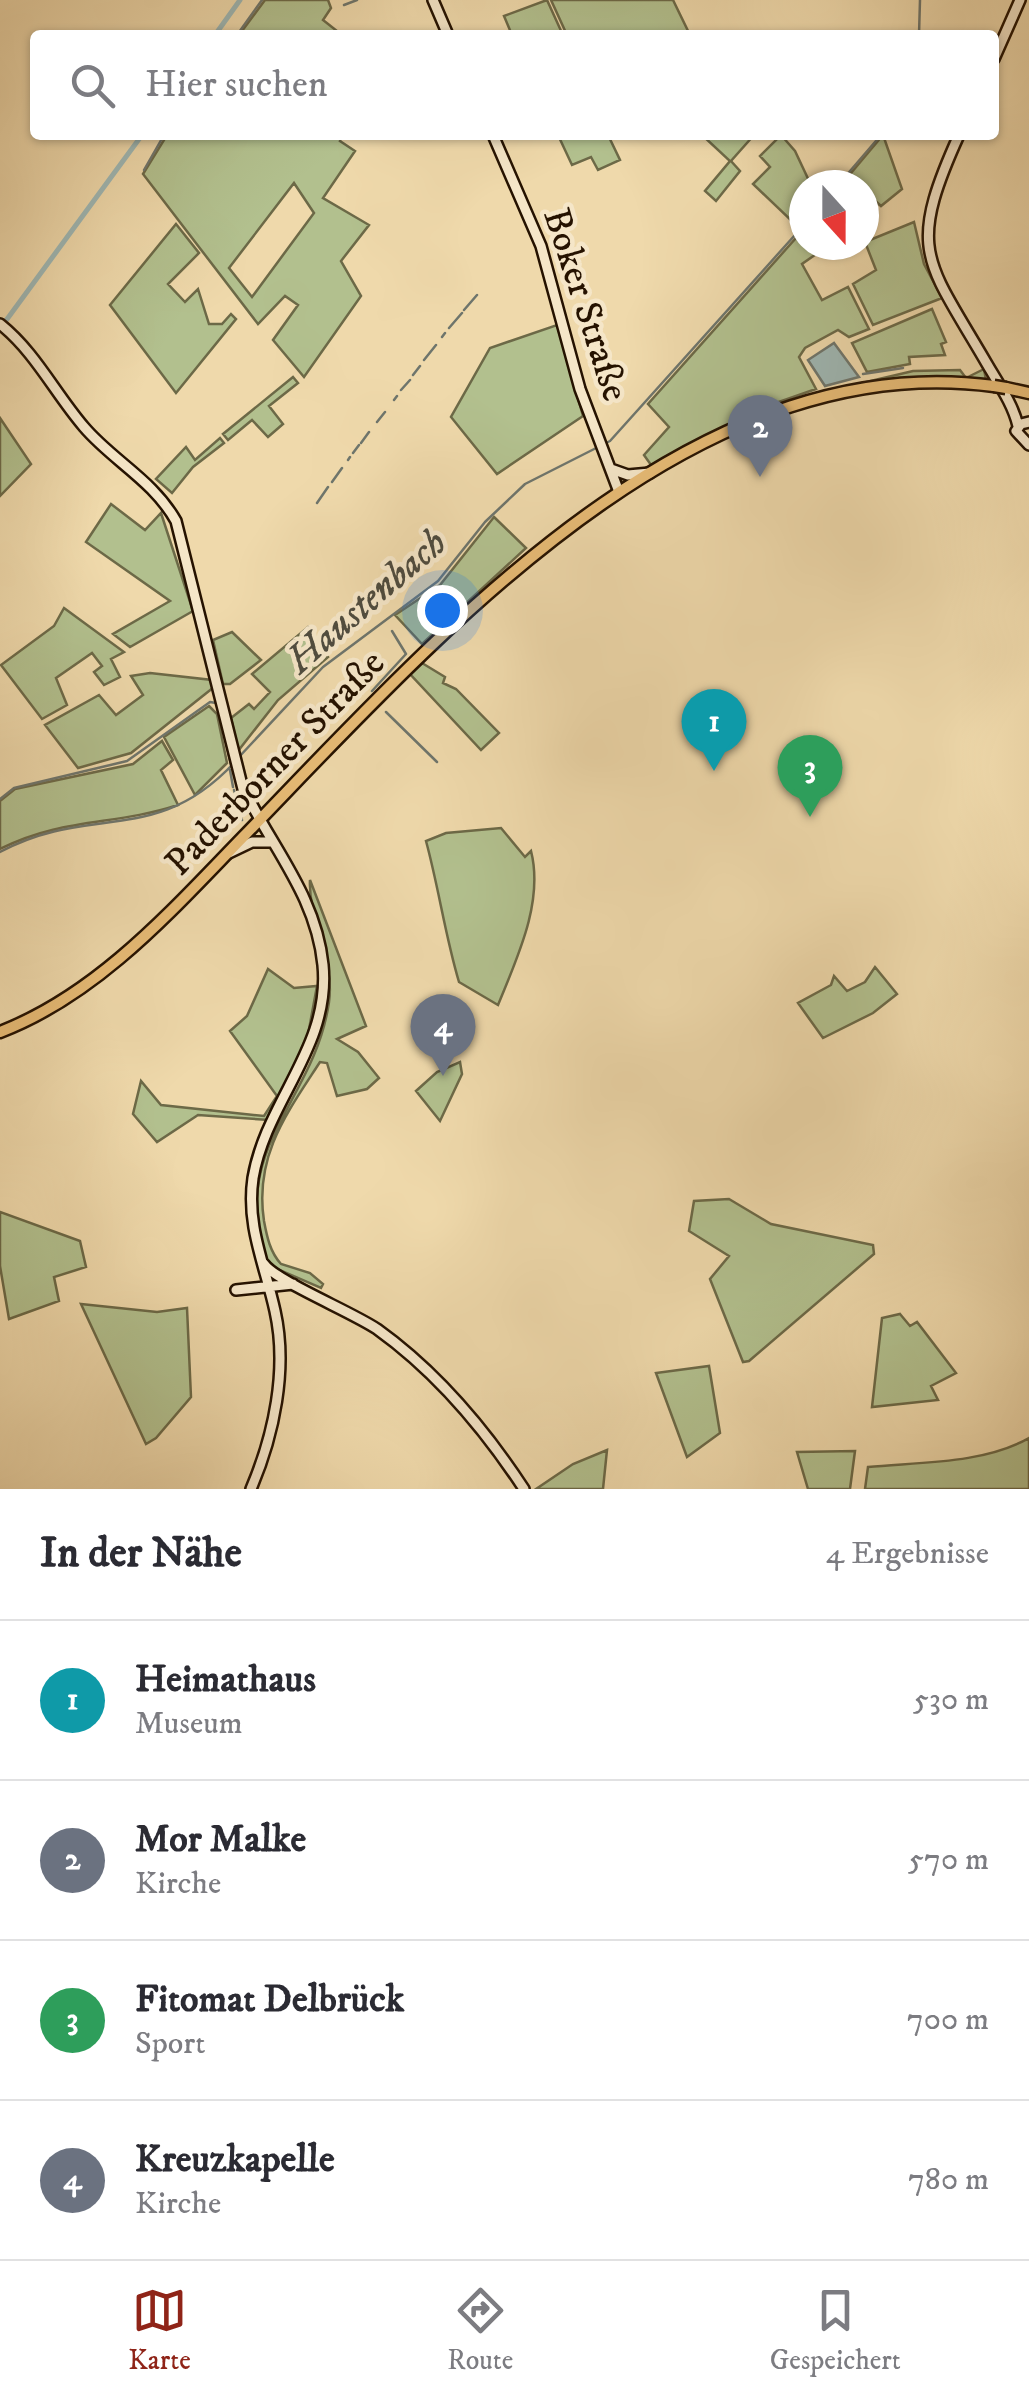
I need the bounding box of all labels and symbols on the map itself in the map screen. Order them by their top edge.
north arrow [789,170,879,260]
street label: Boker Straße [531,202,639,407]
pin: 2 [728,394,792,477]
water label: Haustenbach [275,519,458,687]
your location [417,585,468,636]
street label: Paderborner Straße [155,640,396,887]
pin: 1 [682,688,746,771]
pin: 3 [778,734,842,817]
pin: 4 [410,994,476,1076]

